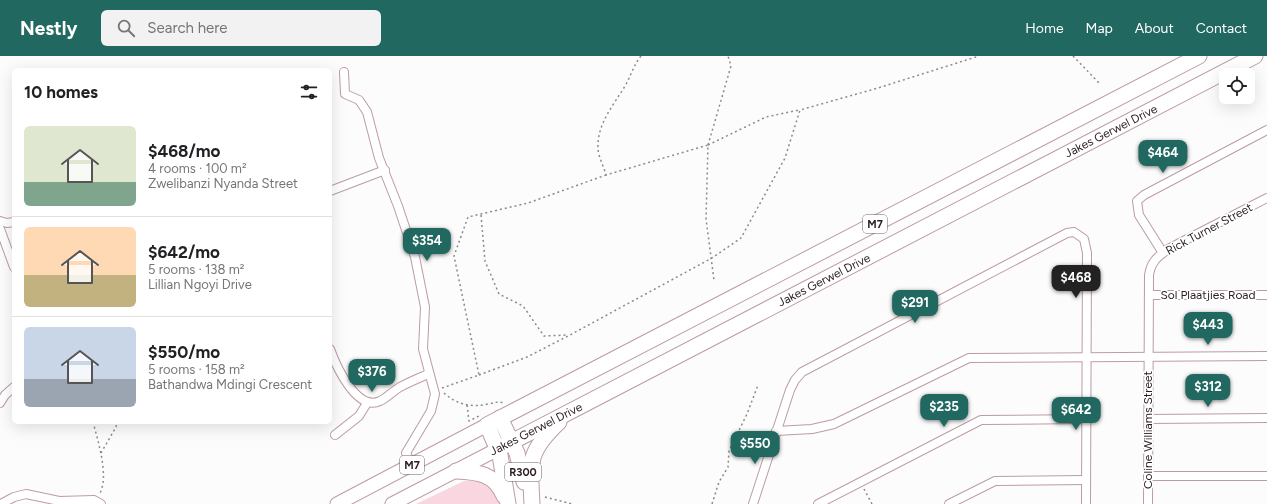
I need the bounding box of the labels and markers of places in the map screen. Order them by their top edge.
pin: $464 [1139,140,1187,174]
pin: $354 [403,228,451,262]
pin: $468 [1052,265,1100,299]
pin: $291 [891,290,939,324]
pin: $443 [1184,312,1232,346]
pin: $376 [348,359,396,393]
pin: $312 [1184,374,1232,408]
pin: $235 [920,394,968,428]
pin: $642 [1052,397,1100,431]
pin: $550 [731,431,779,465]

